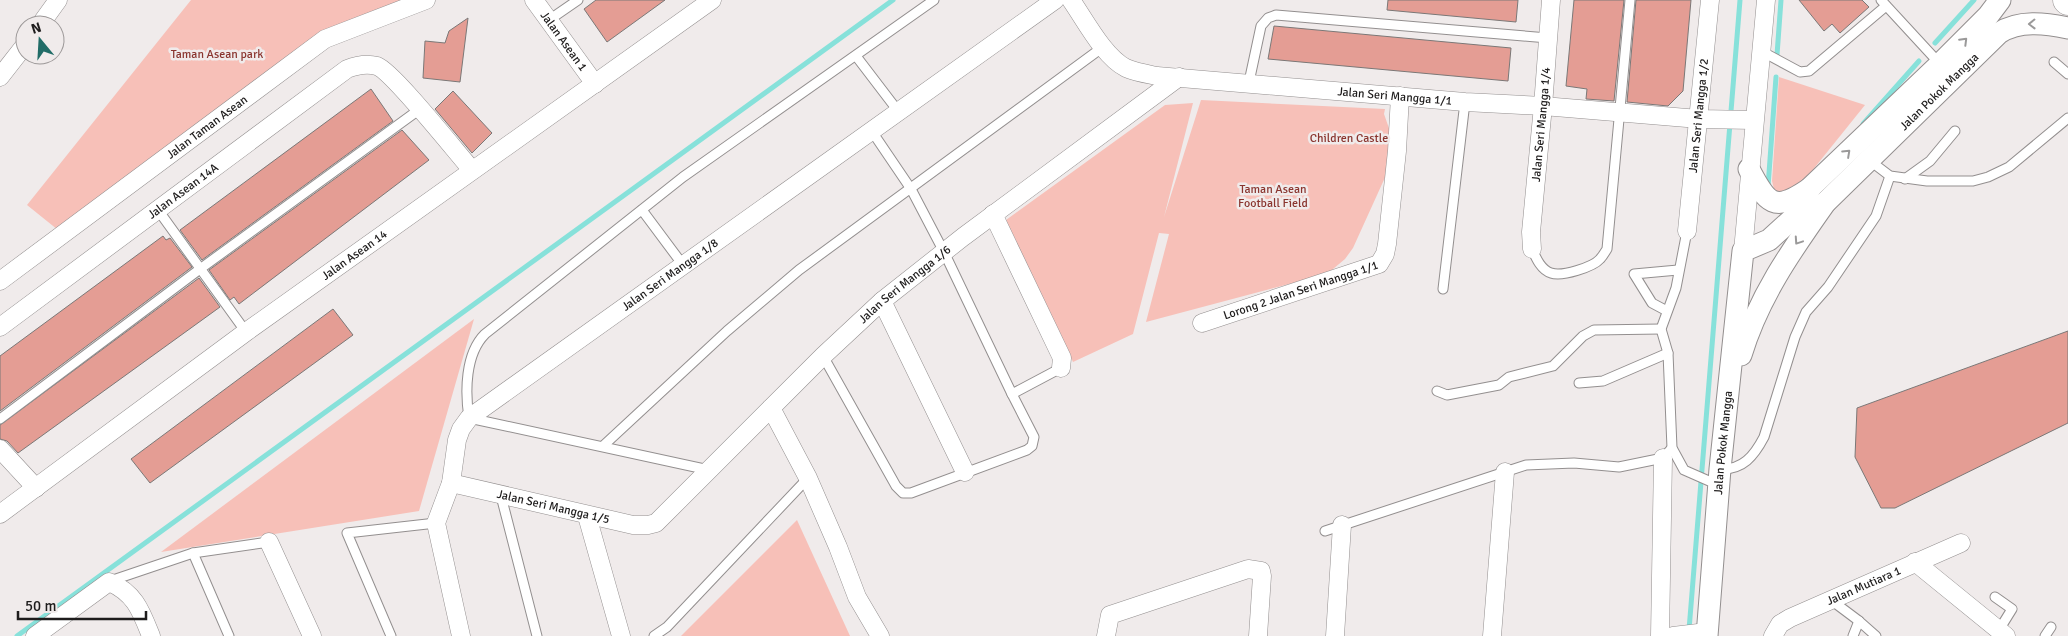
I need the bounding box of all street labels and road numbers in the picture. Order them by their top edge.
street label: Jalan Asean 1 [537,8,591,74]
street label: Jalan Pokok Mangga [1896,50,1982,133]
street label: Jalan Seri Mangga 1/2 [1685,58,1712,174]
street label: Jalan Seri Mangga 1/4 [1528,66,1553,182]
street label: Jalan Seri Mangga 1/1 [1337,84,1453,108]
street label: Jalan Taman Asean [163,92,250,162]
street label: Jalan Asean 14A [145,159,222,222]
street label: Jalan Asean 14 [319,226,390,283]
street label: Jalan Seri Mangga 1/8 [619,235,721,314]
street label: Jalan Seri Mangga 1/6 [855,242,954,327]
street label: Lorong 2 Jalan Seri Mangga 1/1 [1221,257,1380,323]
street label: Jalan Pokok Mangga [1711,390,1736,495]
street label: Jalan Seri Mangga 1/5 [496,486,611,527]
street label: Jalan Mutiara 1 [1824,563,1903,609]

